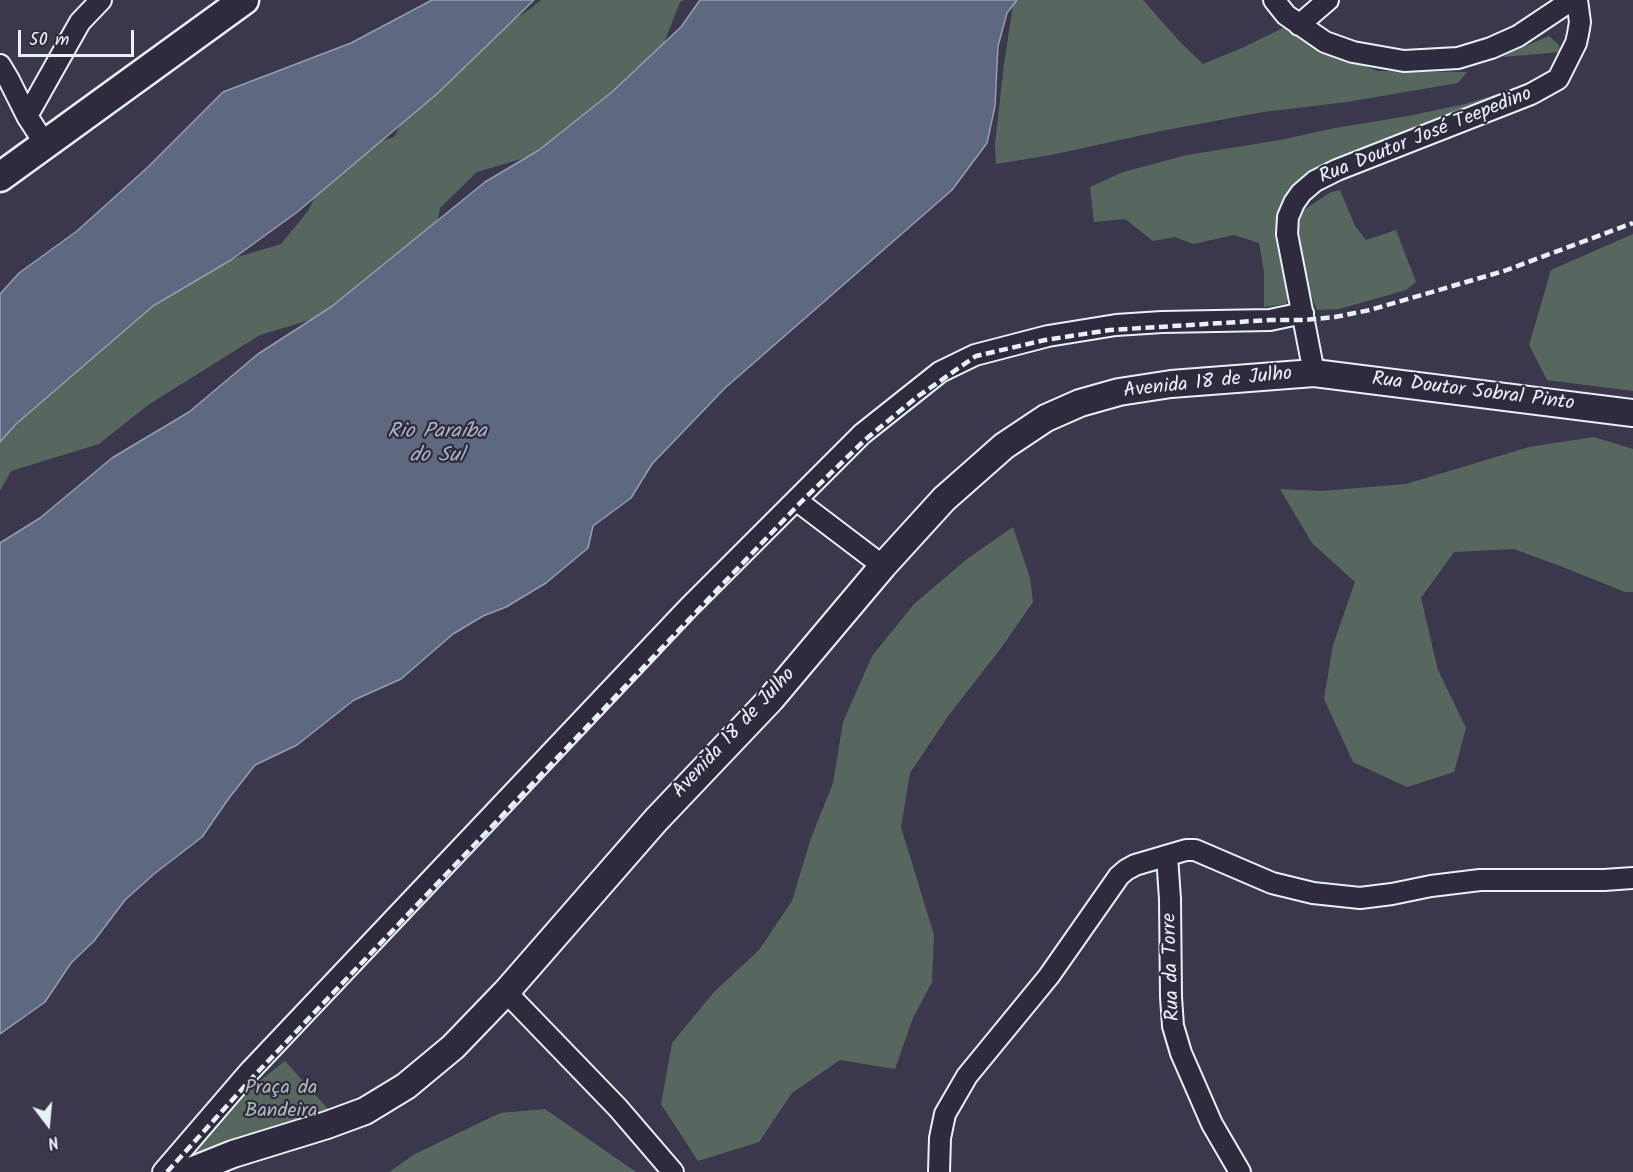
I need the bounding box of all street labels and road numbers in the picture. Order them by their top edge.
street label: Rua Doutor José Teepedino [1316,83,1536,191]
street label: Avenida 18 de Julho [1123,363,1293,405]
street label: Rua Doutor Sobral Pinto [1370,369,1576,417]
street label: Avenida 18 de Julho [668,664,802,804]
street label: Rua da Torre [1159,913,1187,1021]

